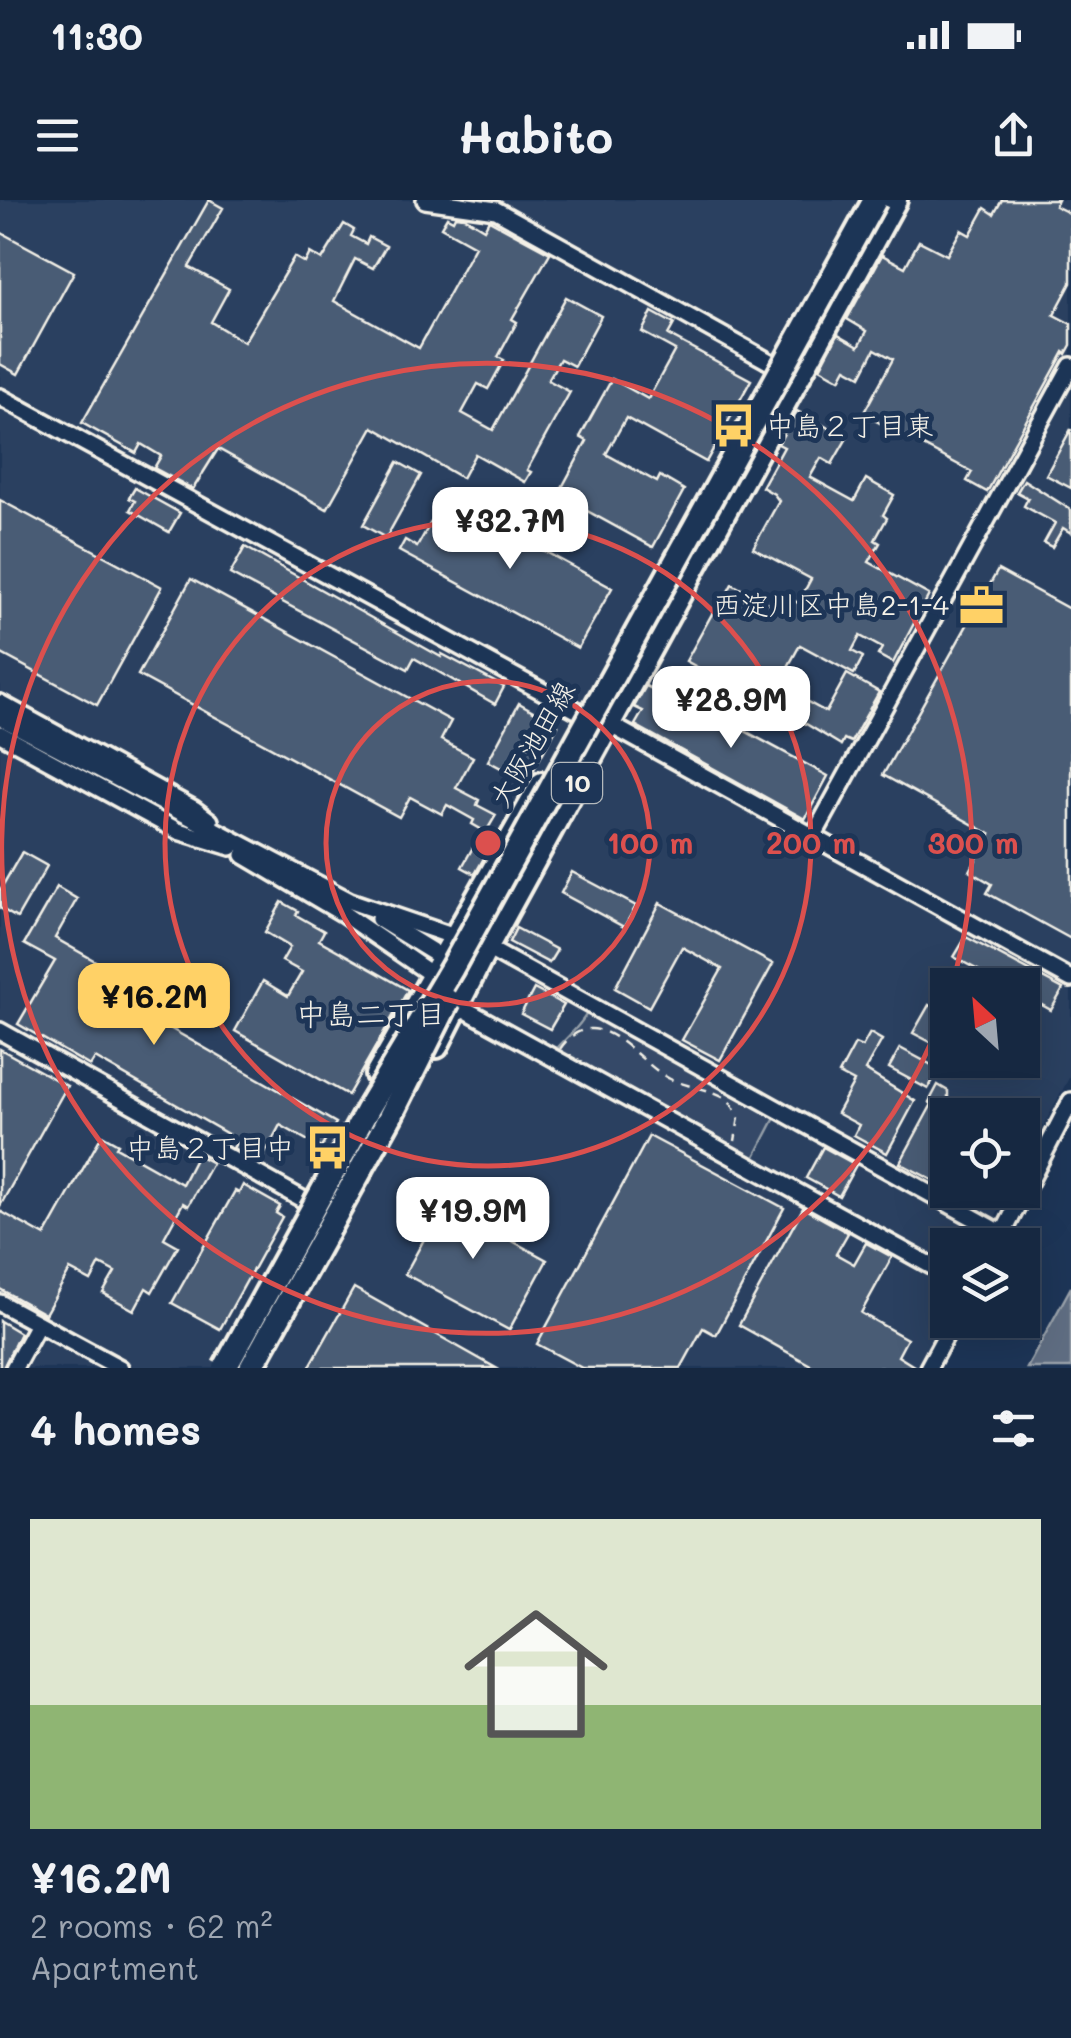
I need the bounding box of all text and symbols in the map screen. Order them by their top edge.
text: 11:30 [50,10,143,60]
text: Habito [458,106,613,164]
icon: menu [30,108,85,163]
icon: share [986,108,1041,163]
bus stop icon: 中島２丁目東 [709,402,757,450]
place label: 中島２丁目東 [766,407,934,443]
pin: ¥32.7M [429,487,591,572]
text: ¥32.7M [454,498,566,540]
office icon: 西淀川区中島2-1-4 [958,581,1006,629]
place label: 西淀川区中島2-1-4 [713,586,950,622]
pin: ¥28.9M [650,666,812,751]
street label: 大阪池田線 [481,674,582,813]
text: ¥28.9M [674,677,788,719]
road number: 10 [552,763,602,803]
text: 100 m [607,822,693,862]
text: 200 m [766,822,856,862]
text: 300 m [927,822,1019,862]
centre of rings [470,825,506,861]
pin: ¥16.2M [73,963,235,1048]
north arrow [930,968,1040,1078]
map controls [930,968,1040,1338]
text: ¥16.2M [100,974,208,1016]
district label: 中島二丁目 [296,993,446,1033]
button: locate [930,1098,1040,1208]
bus stop icon: 中島２丁目中 [303,1124,351,1172]
place label: 中島２丁目中 [126,1129,294,1165]
pin: ¥19.9M [392,1177,554,1262]
text: ¥19.9M [418,1188,528,1230]
button: layers [930,1228,1040,1338]
text: 4 homes [30,1401,201,1456]
icon: filters [986,1401,1041,1456]
icon: home [446,1584,626,1764]
text: ¥16.2M [30,1849,172,1904]
text: 2 rooms · 62 m² [30,1904,273,1946]
text: Apartment [30,1946,199,1988]

